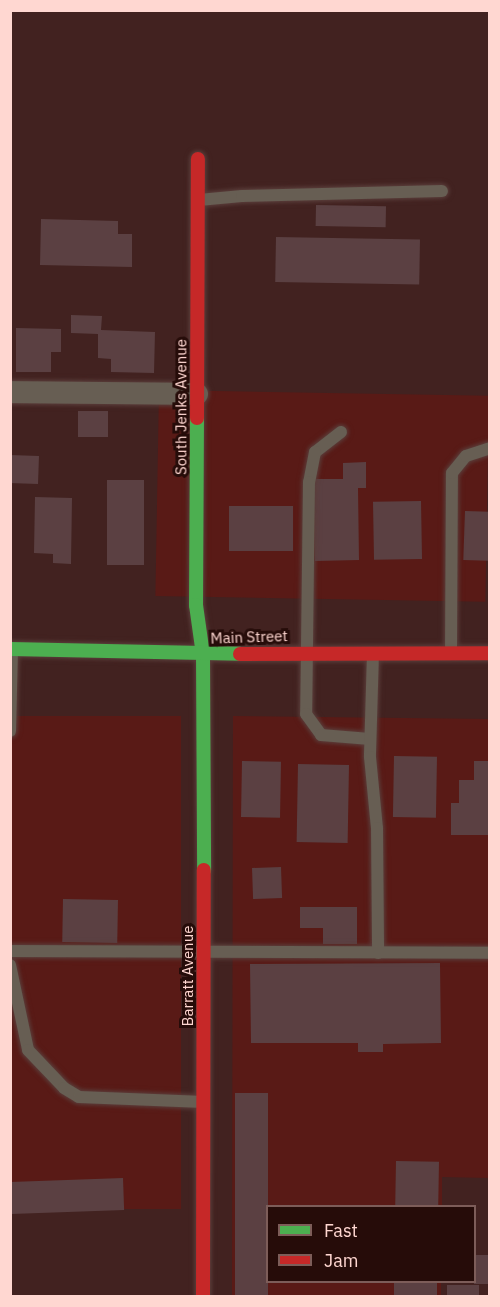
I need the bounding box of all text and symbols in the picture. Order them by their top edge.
street label: South Jenks Avenue [172,339,190,475]
street label: Main Street [210,627,288,647]
street label: Barratt Avenue [179,926,197,1026]
legend [266,1205,476,1283]
text: Fast [324,1219,358,1242]
text: Jam [324,1249,359,1272]

